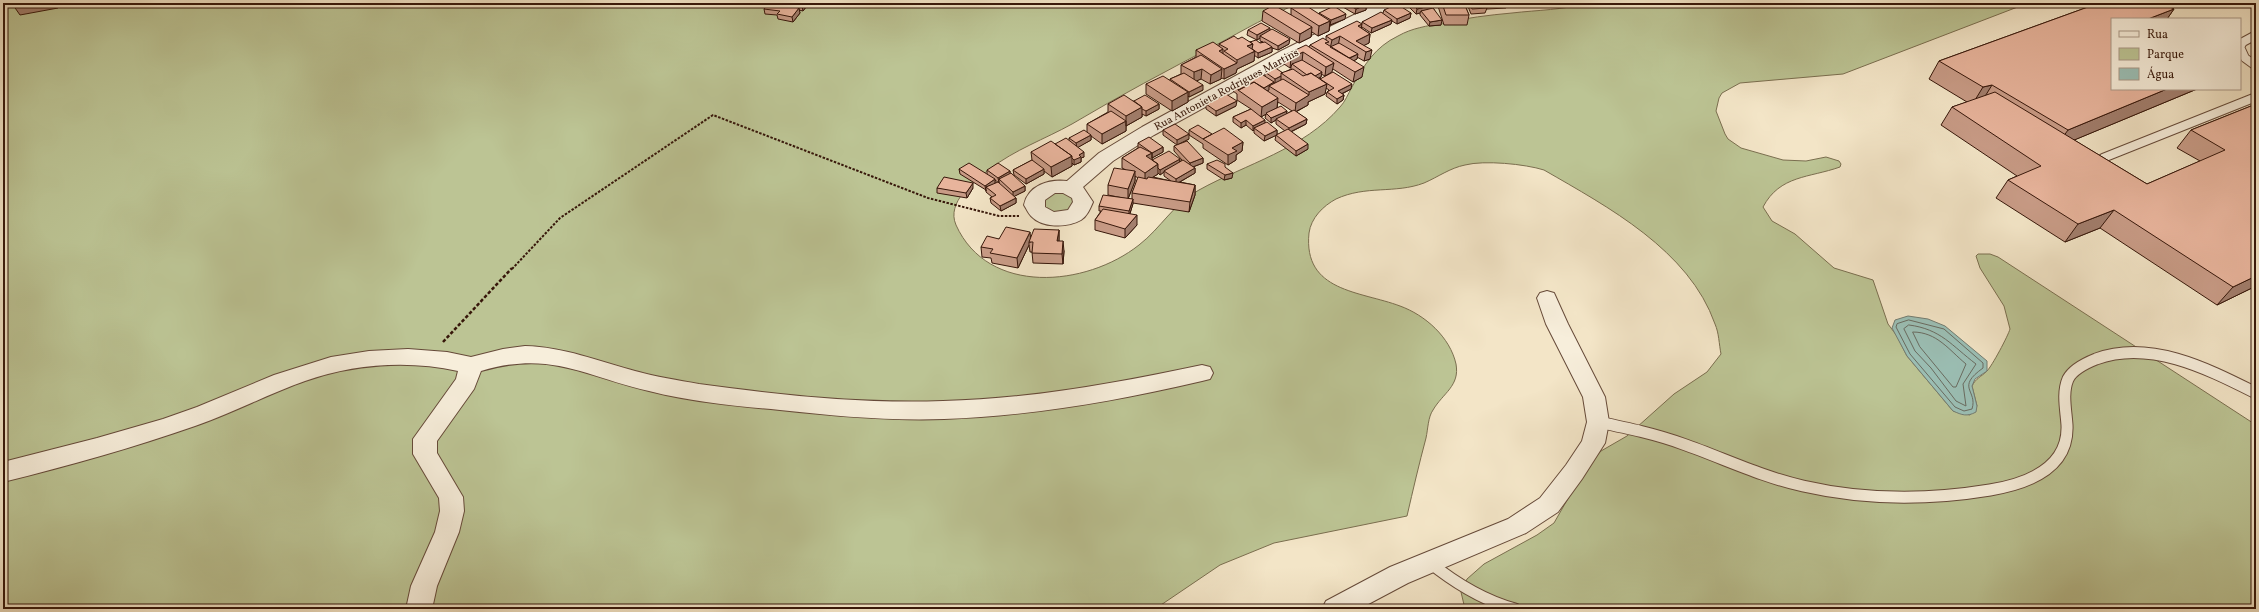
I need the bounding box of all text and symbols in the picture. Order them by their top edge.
legend [2111,18,2241,90]
text: Rua [2147,27,2168,43]
street label: Rua Antonieta Rodrigues Martins [1152,46,1302,135]
text: Parque [2147,47,2184,63]
text: Água [2147,66,2174,83]

